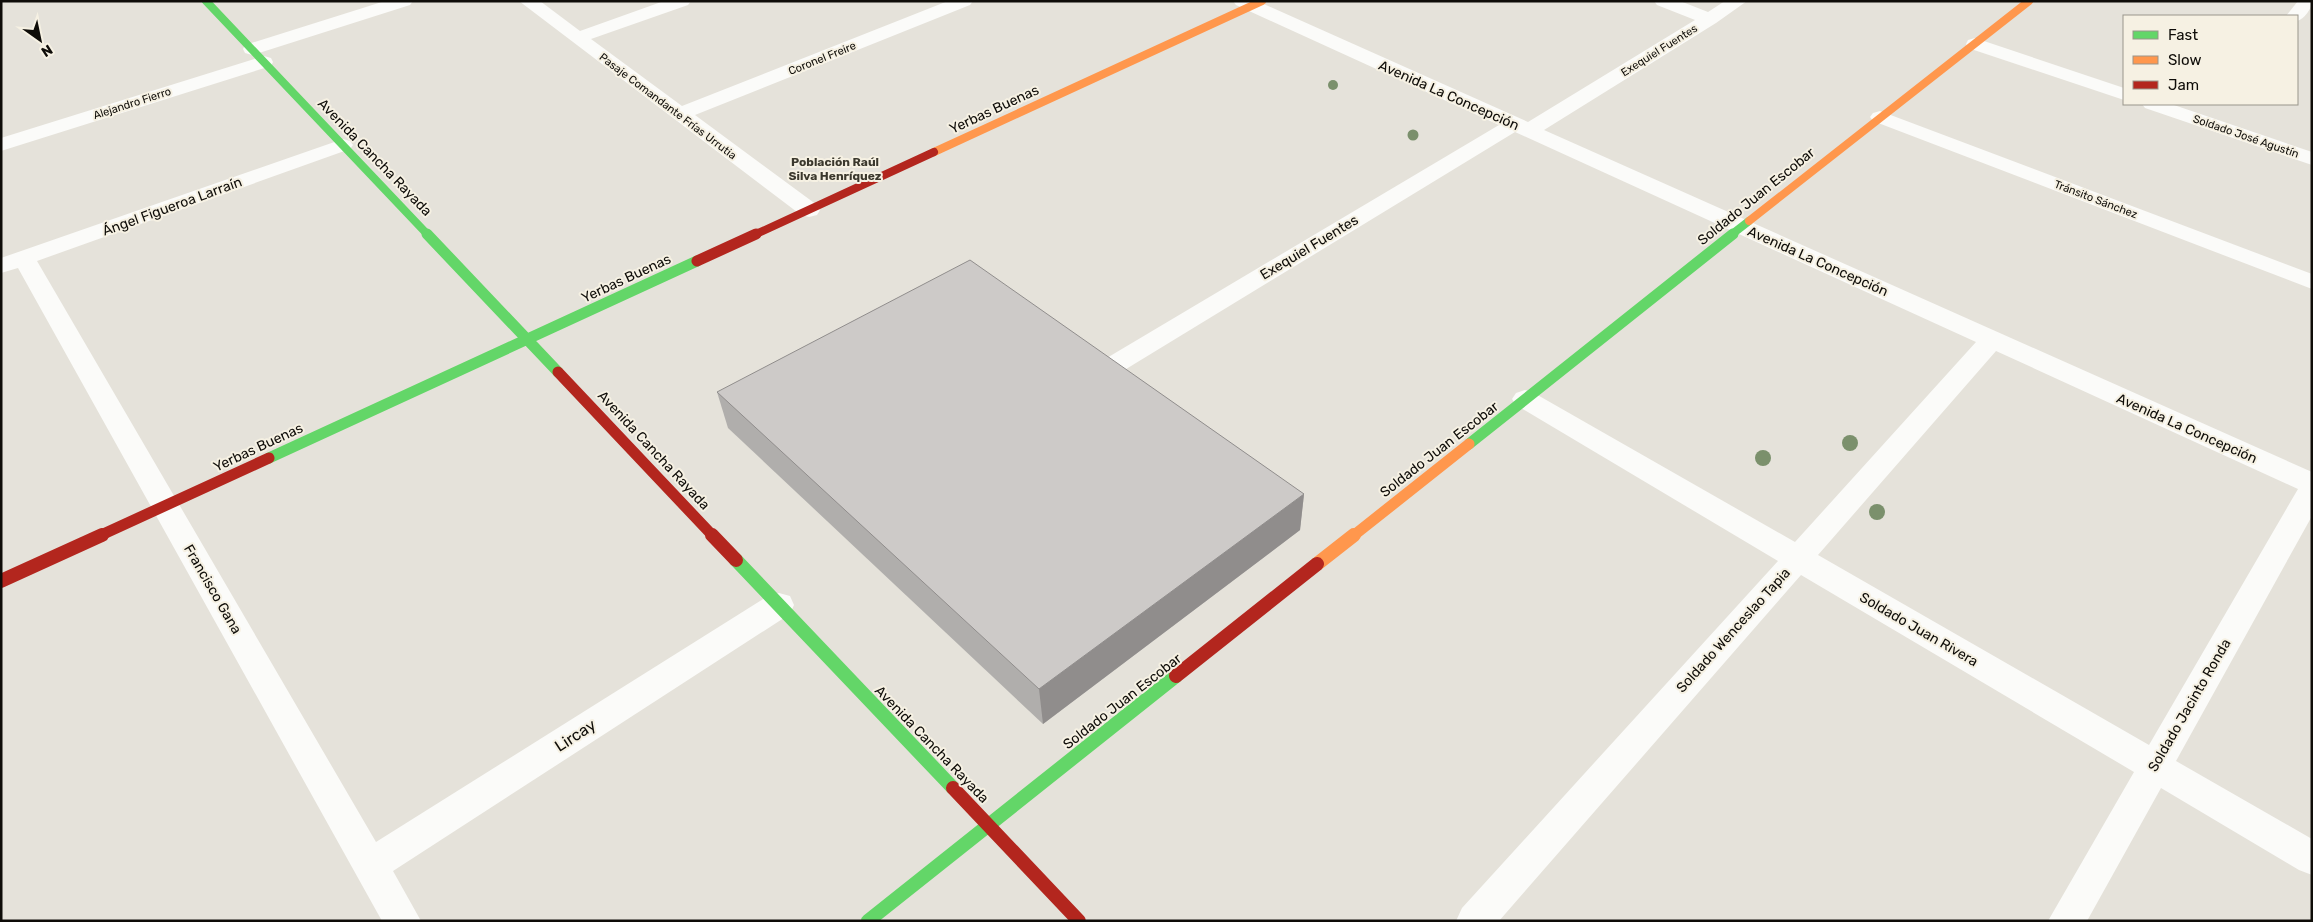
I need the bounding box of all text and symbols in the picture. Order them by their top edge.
north arrow [15,15,65,65]
legend [2123,15,2298,105]
street label: Exequiel Fuentes [1619,21,1700,79]
text: Fast [2168,26,2198,44]
street label: Coronel Freire [787,39,858,78]
text: N [38,41,56,60]
street label: Pasaje Comandante Frías Urrutia [597,51,739,162]
text: Slow [2168,51,2201,69]
street label: Avenida La Concepción [1376,57,1522,134]
text: Jam [2168,76,2199,94]
street label: Yerbas Buenas [947,81,1042,138]
street label: Alejandro Fierro [92,85,173,122]
street label: Avenida Cancha Rayada [314,95,435,220]
street label: Soldado José Agustín [2191,112,2301,161]
street label: Soldado Juan Escobar [1694,144,1819,249]
district label: Población Raúl Silva Henríquez [789,155,882,183]
street label: Ángel Figueroa Larraín [100,172,244,240]
street label: Tránsito Sánchez [2052,178,2140,221]
street label: Exequiel Fuentes [1257,211,1361,283]
street label: Avenida La Concepción [1745,223,1891,300]
street label: Yerbas Buenas [579,250,674,307]
street label: Avenida Cancha Rayada [594,387,713,513]
street label: Avenida La Concepción [2114,390,2260,467]
street label: Soldado Juan Escobar [1377,397,1502,501]
street label: Yerbas Buenas [211,419,306,476]
street label: Francisco Gana [180,542,245,637]
street label: Soldado Wenceslao Tapia [1673,564,1794,696]
street label: Soldado Juan Rivera [1857,589,1981,670]
street label: Soldado Jacinto Ronda [2144,636,2234,775]
street label: Soldado Juan Escobar [1060,649,1185,753]
street label: Avenida Cancha Rayada [871,682,992,807]
street label: Lircay [551,715,600,756]

